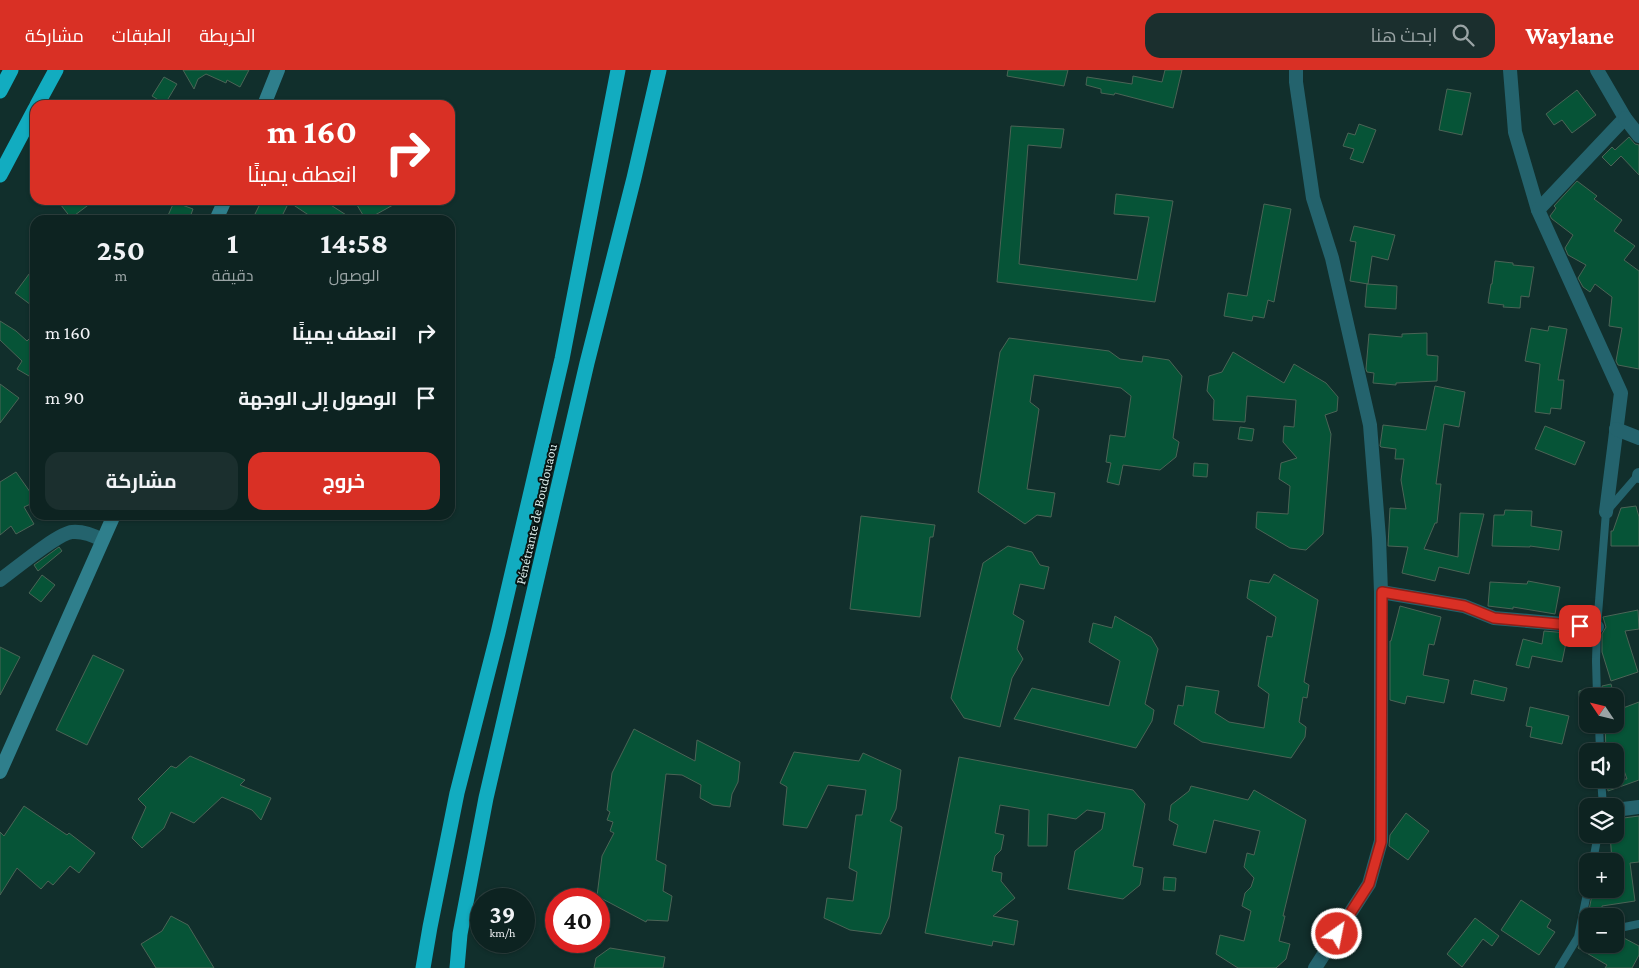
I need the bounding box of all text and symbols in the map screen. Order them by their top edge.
search box [1145,13,1495,58]
icon: search [1449,21,1477,49]
text: Waylane [1525,22,1614,49]
text: ابحث هنا [1370,25,1437,46]
text: مشاركة [25,26,84,46]
text: الطبقات [112,26,171,46]
text: الخريطة [199,26,256,46]
text: 160 m [267,112,357,151]
icon: right [375,120,440,185]
text: انعطف يمينًا [247,162,357,187]
text: 1 [227,226,238,259]
text: 14:58 [320,226,388,259]
text: 250 [97,233,145,266]
text: m [115,267,127,284]
text: دقيقة [212,267,253,284]
text: الوصول [329,267,380,284]
icon: right [412,319,440,347]
text: 160 m [45,322,91,343]
text: انعطف يمينًا [292,323,397,344]
icon: arrive [412,384,440,412]
text: 90 m [45,387,84,408]
text: الوصول إلى الوجهة [238,388,397,409]
street label: Pénétrante de Boudouaou [512,441,560,586]
button: مشاركة [45,452,238,510]
button: خروج [248,452,440,510]
pin [1559,605,1601,647]
icon: arrive [1566,612,1594,640]
north arrow [1579,688,1624,732]
map controls [1579,688,1624,953]
button: sound [1579,743,1624,788]
button: layers [1579,798,1624,843]
button: + [1579,853,1624,898]
speed limit sign: 40 [545,888,610,953]
text: 39 [490,901,515,928]
position arrow [1310,907,1362,959]
button: − [1579,908,1624,953]
text: km/h [490,926,515,940]

